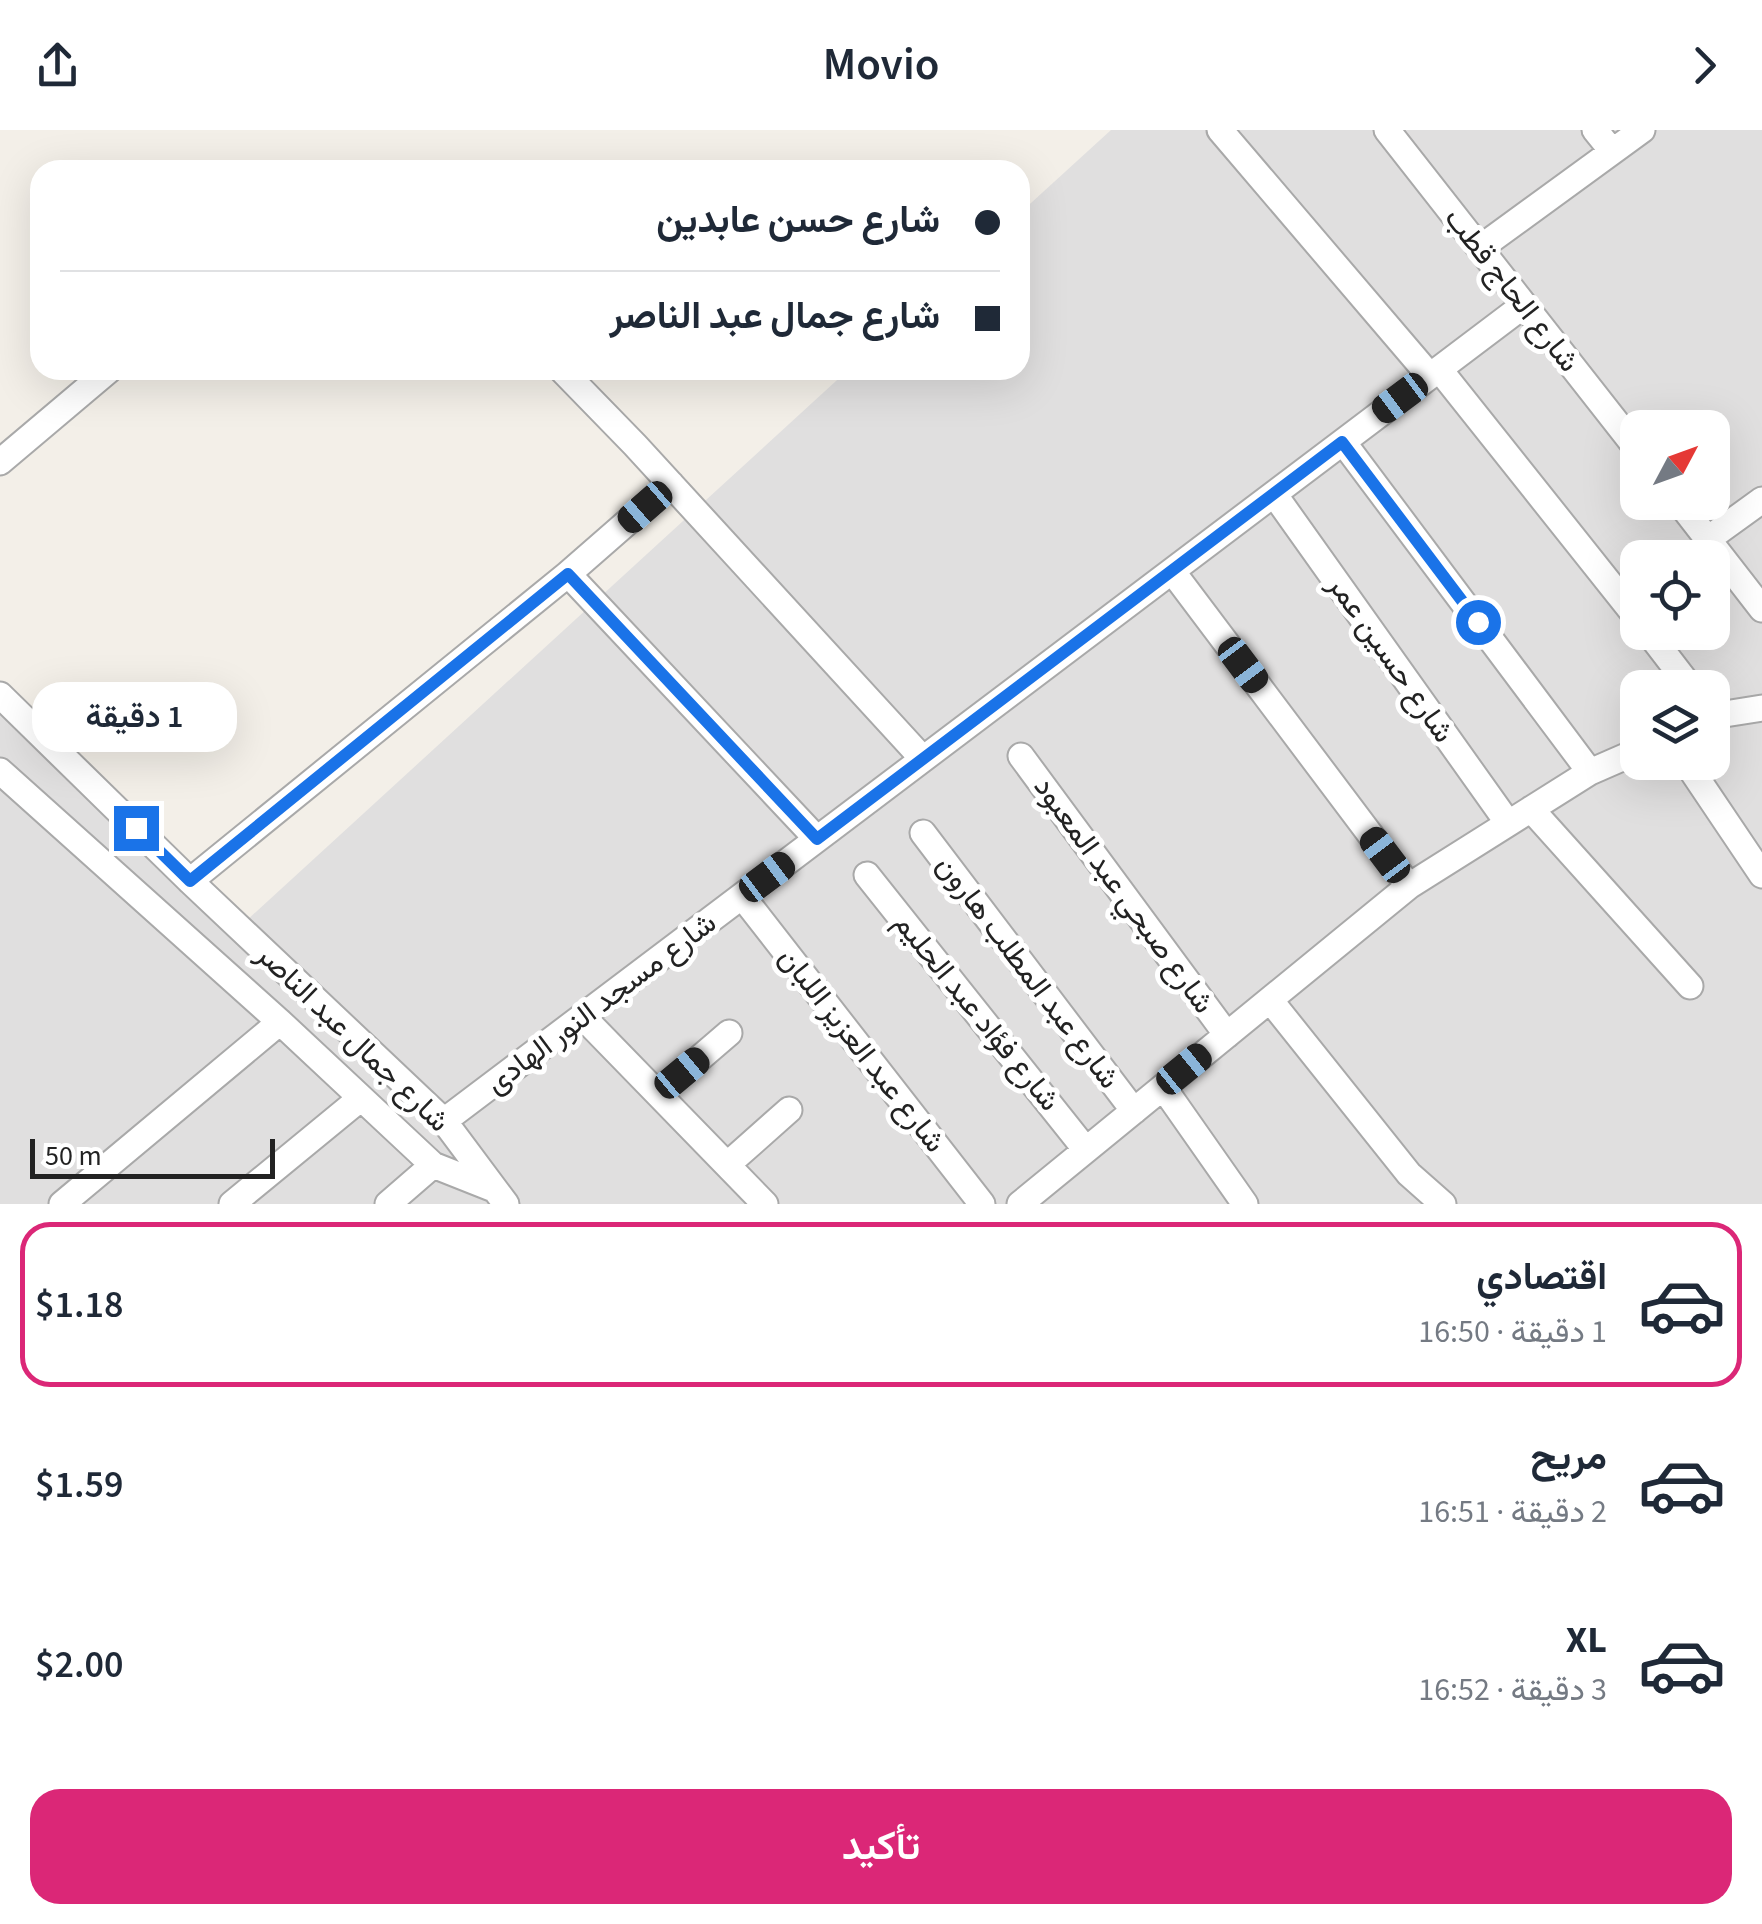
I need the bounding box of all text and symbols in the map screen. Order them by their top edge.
text: Movio [823,33,939,97]
icon: share [30,38,85,93]
icon: forward [1677,38,1732,93]
text: شارع حسن عابدين [656,193,940,247]
street label: شارع الحاج قطب [1434,199,1590,381]
text: شارع جمال عبد الناصر [609,289,940,343]
car [1367,368,1433,428]
north arrow [1620,410,1730,520]
map controls [1620,410,1730,780]
car [613,476,677,538]
button: locate [1620,540,1730,650]
street label: شارع حسين عمر [1317,566,1465,752]
route start [1456,600,1501,645]
car [1213,632,1273,698]
button: layers [1620,670,1730,780]
callout: 1 دقيقة [34,683,238,753]
text: 1 دقيقة [86,694,183,740]
street label: شارع صبحي عبد المعبود [1022,768,1225,1024]
route end [114,806,159,851]
car [1355,822,1415,888]
street label: شارع عبد المطلب هارون [926,846,1130,1098]
car [734,847,800,907]
street label: شارع مسجد النور الهادى [477,902,725,1104]
street label: شارع فؤاد عبد الحليم [883,904,1071,1120]
street label: شارع جمال عبد الناصر [246,933,460,1142]
street label: شارع عبد العزيز اللبان [768,938,956,1162]
car [1151,1038,1217,1100]
car [649,1042,715,1104]
scale bar [30,1134,275,1178]
text: 50 m [45,1136,102,1176]
text: اقتصادي [1476,1250,1607,1304]
icon: car [1637,1260,1727,1350]
text: $1.18 [35,1278,123,1332]
text: 1 دقيقة · 16:50 [1418,1309,1607,1355]
text: مريح [1531,1430,1607,1484]
icon: car [1637,1440,1727,1530]
text: $1.59 [35,1458,123,1512]
text: 2 دقيقة · 16:51 [1418,1489,1607,1535]
text: XL [1566,1613,1607,1667]
icon: car [1637,1620,1727,1710]
text: $2.00 [35,1638,123,1692]
text: 3 دقيقة · 16:52 [1418,1667,1607,1713]
button: تأكيد [30,1789,1732,1904]

